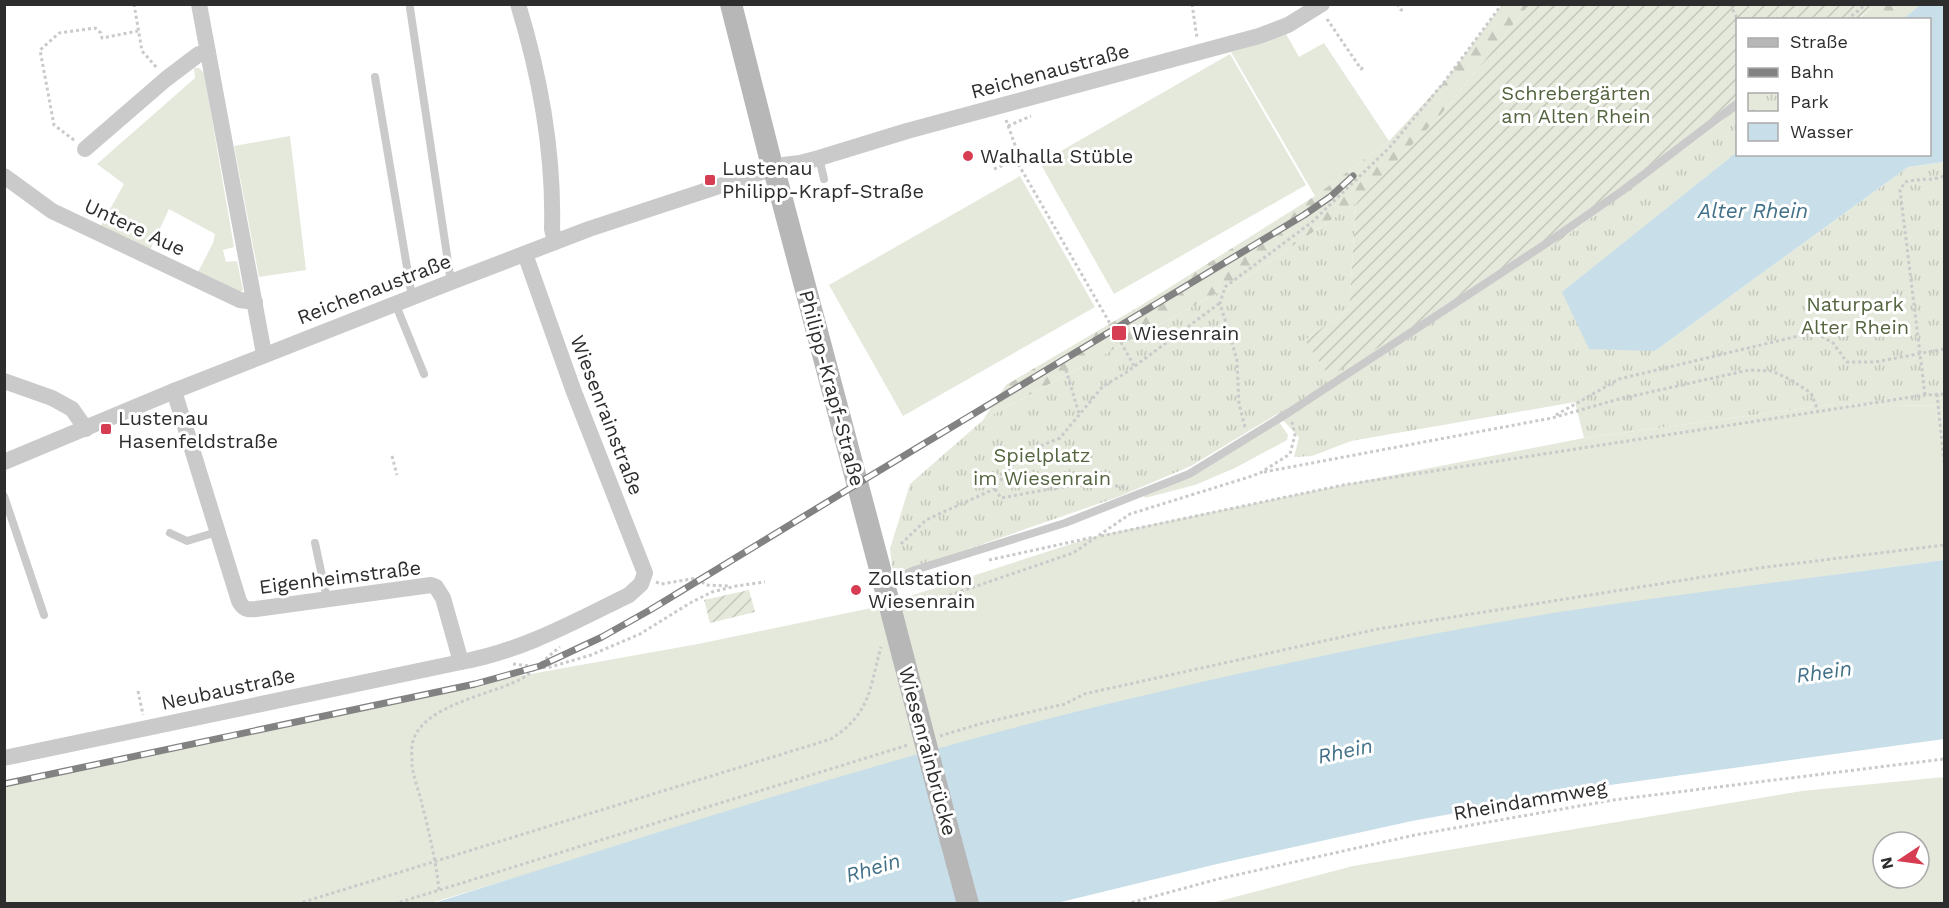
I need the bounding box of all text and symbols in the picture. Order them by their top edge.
legend [1736,18,1931,156]
text: Straße [1790,31,1848,52]
street label: Reichenaustraße [968,38,1132,104]
text: Bahn [1790,61,1834,82]
park label: Schrebergärten am Alten Rhein [1501,81,1651,128]
text: Park [1790,91,1829,112]
text: Wasser [1790,121,1853,142]
place label: Walhalla Stüble [980,144,1133,168]
marker: Walhalla Stüble [961,149,975,163]
place label: Lustenau Philipp-Krapf-Straße [722,156,924,203]
marker: Lustenau Philipp-Krapf-Straße [703,173,717,187]
street label: Untere Aue [81,193,189,261]
water label: Alter Rhein [1697,198,1808,223]
street label: Reichenaustraße [294,249,454,329]
street label: Philipp-Krapf-Straße [794,287,870,489]
park label: Naturpark Alter Rhein [1801,292,1909,339]
place label: Wiesenrain [1132,321,1239,345]
marker: Wiesenrain [1110,324,1128,342]
street label: Wiesenrainstraße [565,332,649,498]
place label: Lustenau Hasenfeldstraße [118,406,278,453]
marker: Lustenau Hasenfeldstraße [99,422,113,436]
park label: Spielplatz im Wiesenrain [973,443,1111,490]
street label: Eigenheimstraße [258,555,422,599]
place label: Zollstation Wiesenrain [868,566,975,613]
marker: Zollstation Wiesenrain [849,583,863,597]
water label: Rhein [1795,655,1853,688]
street label: Neubaustraße [159,663,297,715]
street label: Wiesenrainbrücke [894,664,962,838]
water label: Rhein [1315,732,1375,769]
street label: Rheindammweg [1451,775,1609,825]
north arrow [1871,830,1931,890]
water label: Rhein [843,847,903,888]
text: N [1876,855,1897,871]

